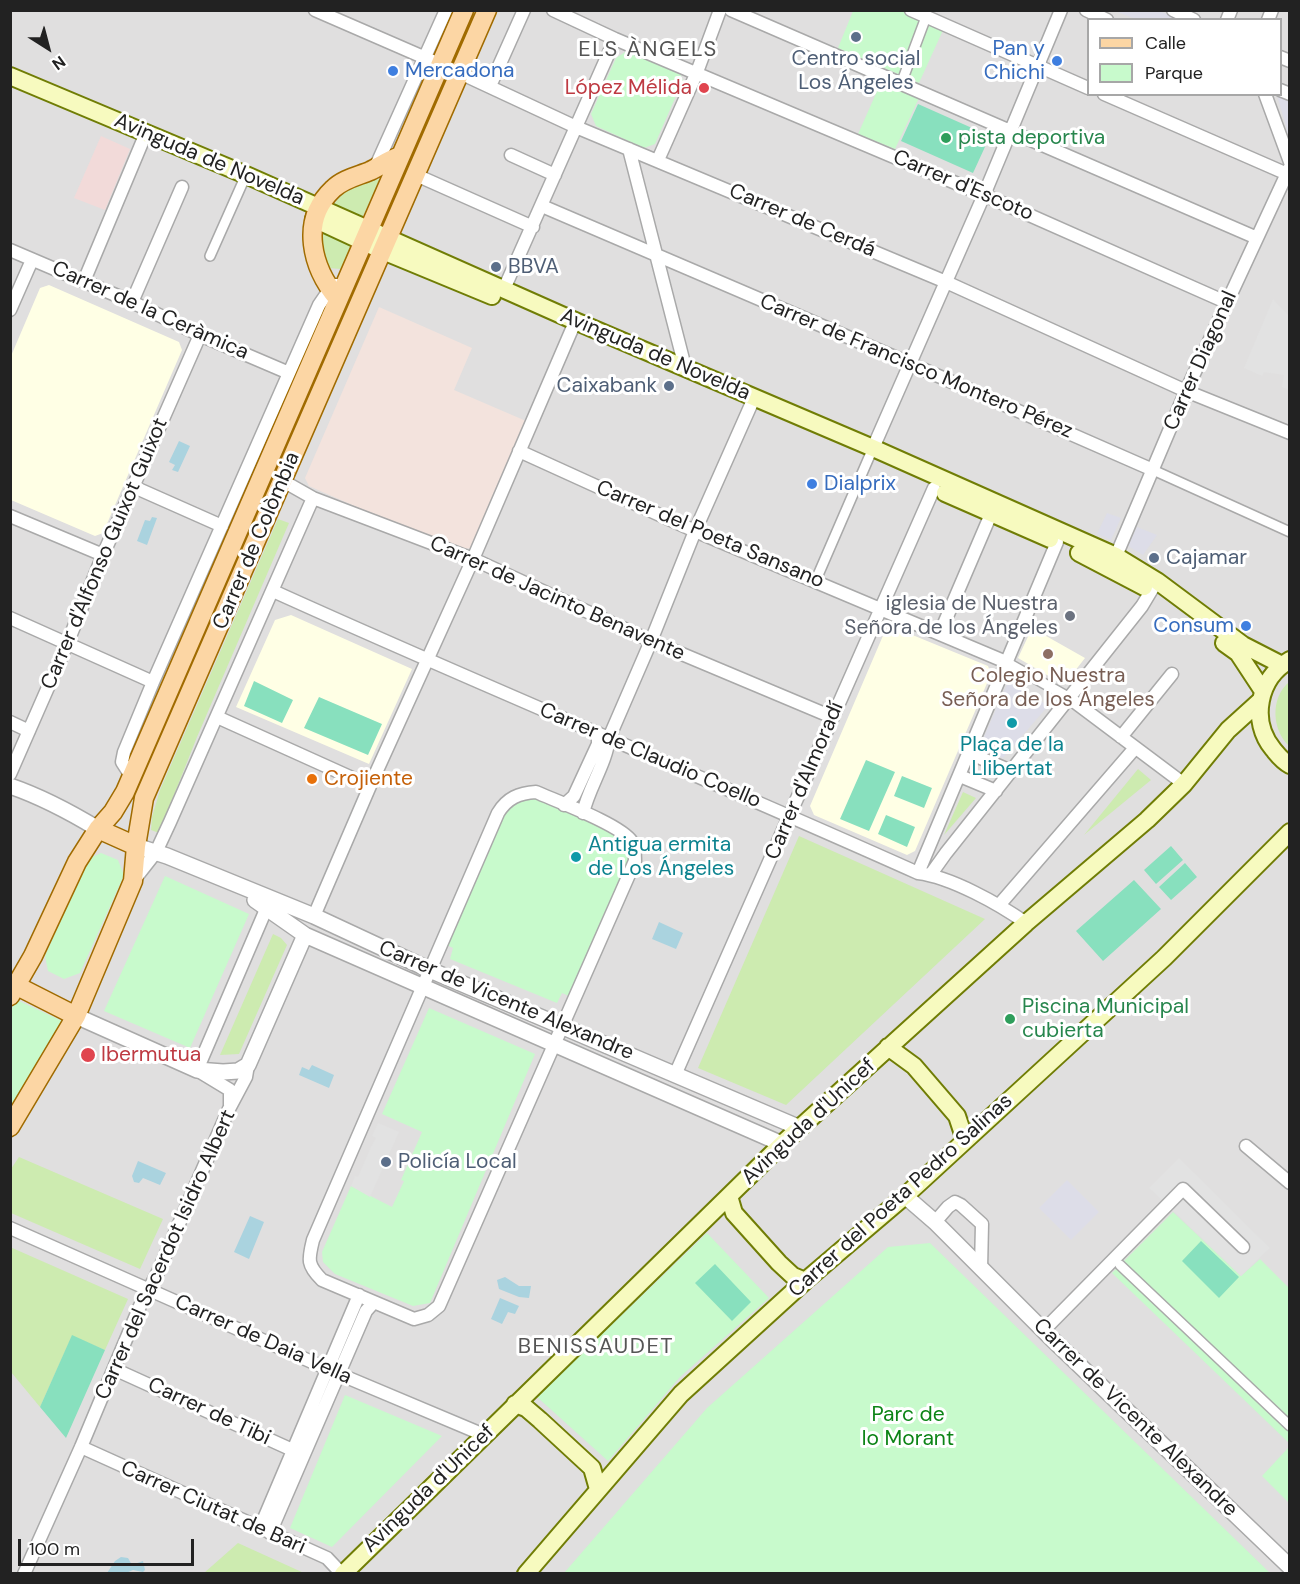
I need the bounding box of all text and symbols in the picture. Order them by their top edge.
north arrow [18,18,78,78]
legend [1087,18,1282,96]
marker: Centro social Los Ángeles [849,30,863,44]
text: Calle [1145,31,1186,55]
place label: Pan y Chichi [984,36,1045,86]
district label: ELS ÀNGELS [578,37,718,63]
place label: Centro social Los Ángeles [792,46,920,96]
text: N [48,51,70,75]
marker: Pan y Chichi [1050,54,1064,68]
place label: Mercadona [405,58,514,84]
text: Parque [1145,61,1203,85]
marker: Mercadona [386,64,400,78]
place label: López Mélida [565,75,692,101]
marker: López Mélida [697,81,711,95]
street label: Avinguda de Novelda [110,109,308,211]
place label: pista deportiva [958,125,1105,151]
marker: pista deportiva [939,131,953,145]
street label: Carrer d'Escoto [889,145,1037,227]
street label: Carrer de Cerdá [725,179,879,263]
place label: BBVA [508,254,559,280]
street label: Carrer de la Ceràmica [48,256,252,366]
marker: BBVA [489,260,503,274]
street label: Carrer Diagonal [1159,287,1243,435]
street label: Carrer de Francisco Montero Pérez [756,289,1076,445]
street label: Avinguda de Novelda [556,304,754,406]
place label: Caixabank [556,373,657,399]
marker: Caixabank [662,379,676,393]
street label: Carrer d'Alfonso Guixot Guixot [36,414,174,694]
street label: Carrer de Colòmbia [208,448,306,634]
place label: Dialprix [824,471,896,497]
street label: Carrer del Poeta Sansano [592,475,828,595]
marker: Dialprix [805,477,819,491]
street label: Carrer de Jacinto Benavente [425,531,689,667]
place label: Cajamar [1166,545,1247,571]
marker: Cajamar [1147,551,1161,565]
place label: iglesia de Nuestra Señora de los Ángeles [844,591,1058,641]
marker: iglesia de Nuestra Señora de los Ángeles [1063,609,1077,623]
place label: Consum [1153,613,1234,639]
marker: Consum [1239,619,1253,633]
marker: Colegio Nuestra Señora de los Ángeles [1041,647,1055,661]
place label: Colegio Nuestra Señora de los Ángeles [941,663,1155,713]
street label: Carrer de Claudio Coello [535,698,765,814]
street label: Carrer d'Almoradí [760,698,850,864]
marker: Plaça de la Llibertat [1005,716,1019,730]
place label: Plaça de la Llibertat [960,732,1064,782]
place label: Crojiente [324,766,413,792]
marker: Crojiente [305,772,319,786]
place label: Antigua ermita de Los Ángeles [588,832,734,882]
marker: Antigua ermita de Los Ángeles [569,850,583,864]
street label: Carrer de Vicente Alexandre [375,936,637,1066]
place label: Piscina Municipal cubierta [1022,994,1189,1044]
marker: Piscina Municipal cubierta [1003,1012,1017,1026]
place label: Ibermutua [101,1042,201,1068]
marker: Ibermutua [79,1046,97,1064]
street label: Avinguda d'Unicef [737,1054,881,1190]
street label: Carrer del Poeta Pedro Salinas [784,1089,1018,1303]
street label: Carrer del Sacerdot Isidro Albert [90,1106,242,1404]
place label: Policía Local [398,1149,517,1175]
marker: Policía Local [379,1155,393,1169]
street label: Carrer de Daia Vella [171,1290,355,1390]
street label: Carrer de Vicente Alexandre [1028,1314,1242,1522]
district label: BENISSAUDET [518,1334,674,1360]
street label: Carrer de Tibi [144,1373,274,1451]
park label: Parc de lo Morant [862,1402,954,1452]
street label: Avinguda d'Unicef [358,1420,500,1558]
street label: Carrer Ciutat de Bari [117,1456,309,1560]
scale bar [21,1527,196,1565]
text: 100 m [29,1537,80,1561]

